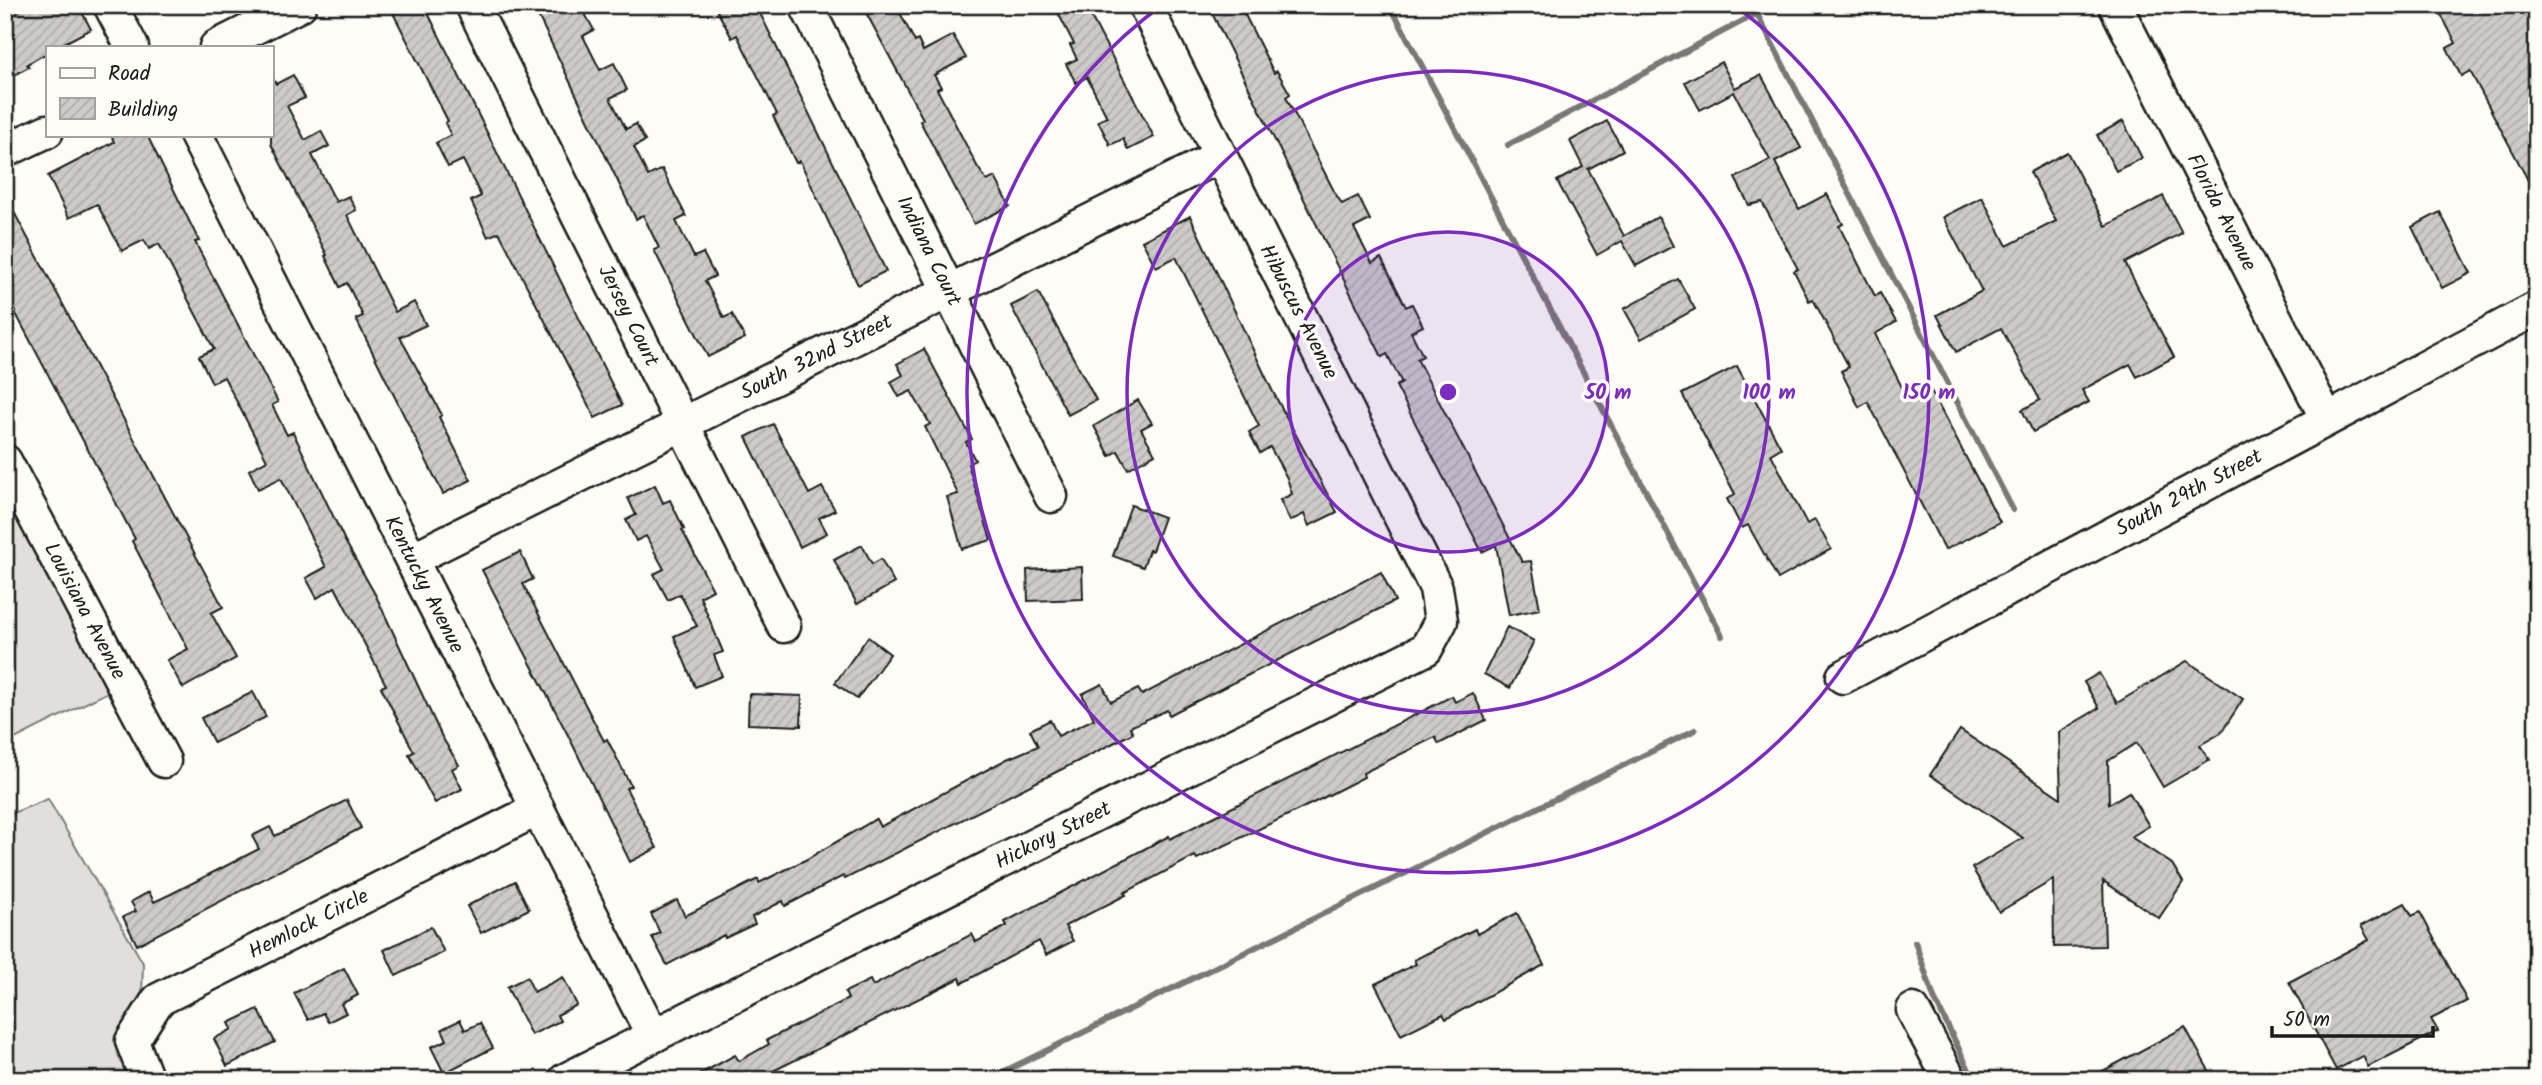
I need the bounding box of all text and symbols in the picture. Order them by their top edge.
legend [46,46,273,136]
text: Road [108,58,151,91]
text: Building [108,94,178,127]
street label: Florida Avenue [2177,148,2265,277]
street label: Indiana Court [887,190,971,313]
street label: Hibuscus Avenue [1250,239,1346,386]
street label: Jersey Court [589,259,668,373]
street label: South 32nd Street [735,305,899,409]
text: 50 m [1584,377,1631,410]
text: 100 m [1742,377,1796,410]
text: 150 m [1902,377,1956,410]
centre of rings [1436,380,1460,404]
street label: South 29th Street [2110,440,2269,546]
street label: Kentucky Avenue [375,510,473,660]
street label: Louisiana Avenue [35,537,135,686]
street label: Hickory Street [989,792,1118,879]
street label: Hemlock Circle [243,880,375,968]
scale bar [2272,994,2434,1038]
text: 50 m [2283,1004,2330,1037]

